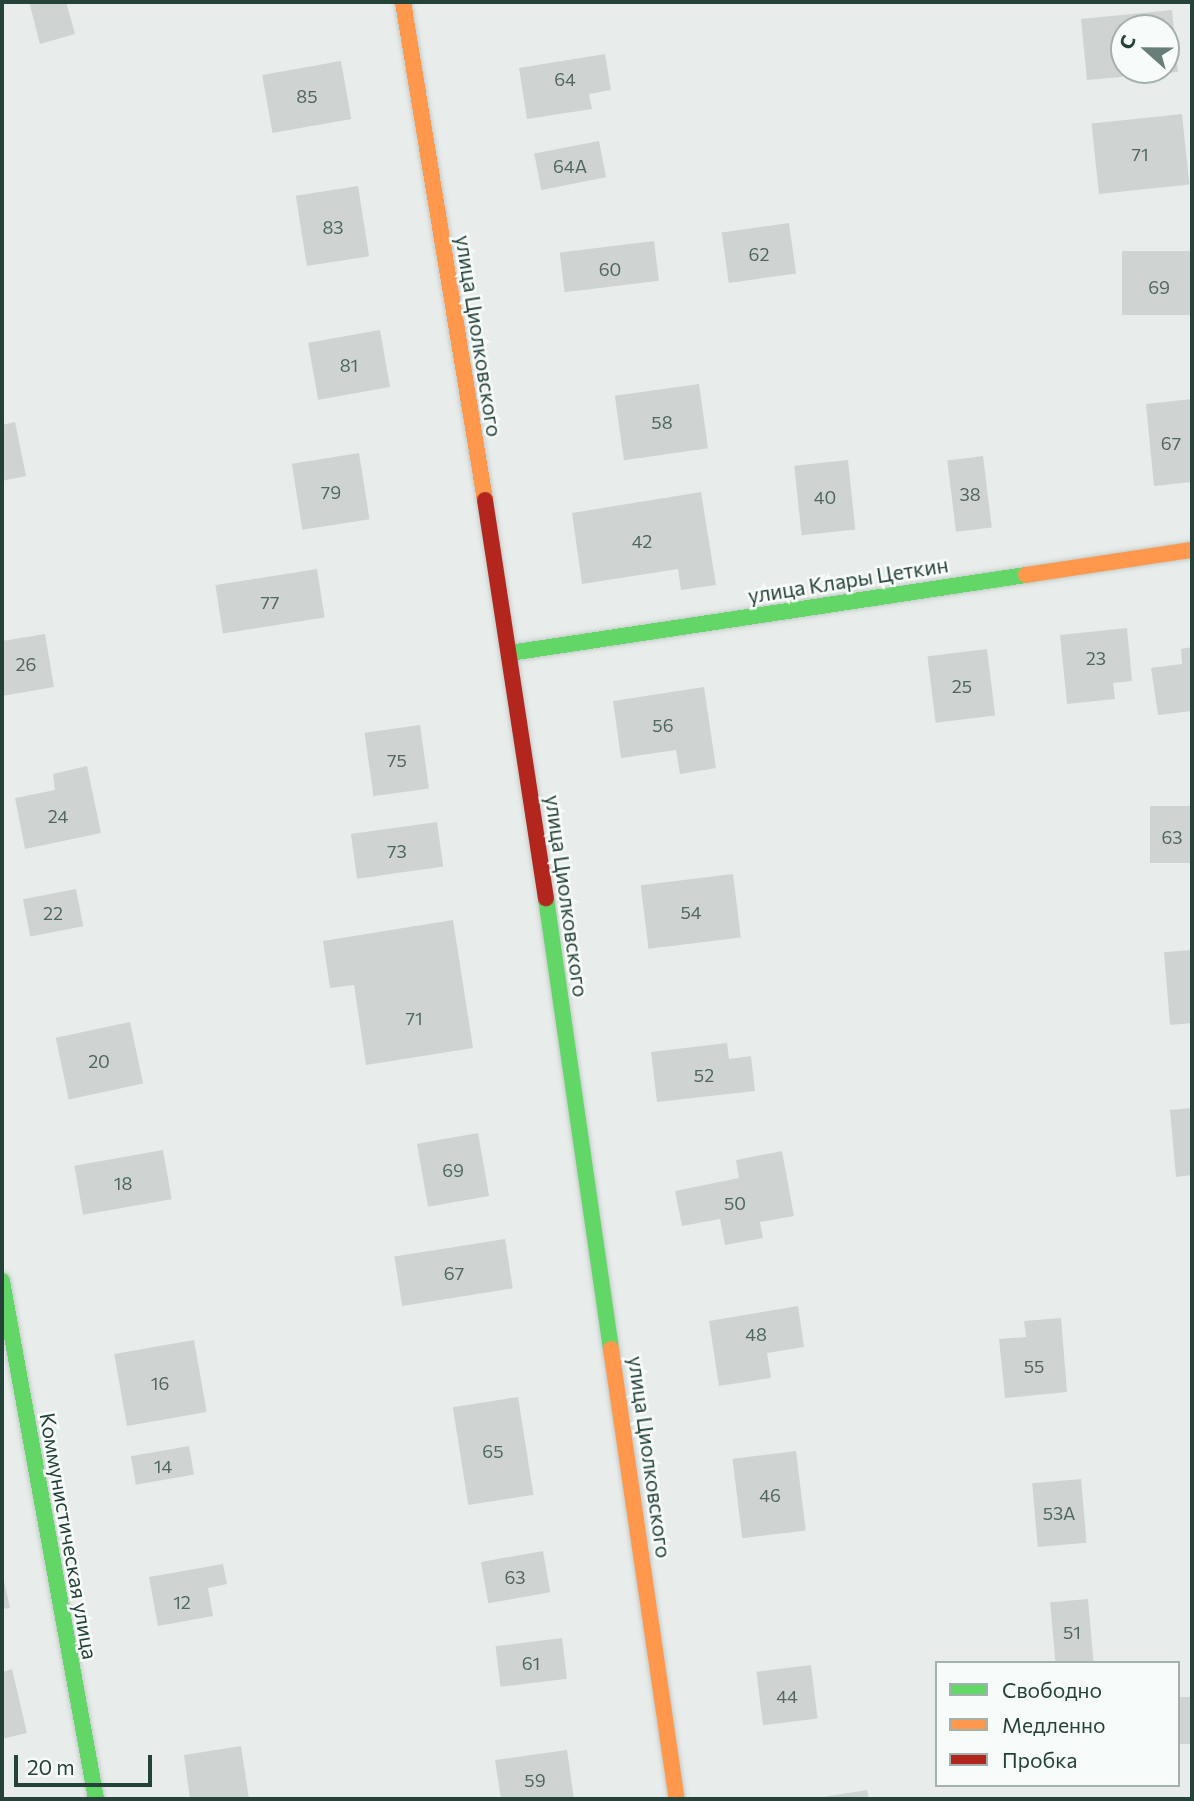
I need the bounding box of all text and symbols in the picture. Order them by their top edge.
north arrow [1110,14,1180,84]
text: С [1114,32,1140,52]
house number: 64 [554,68,576,90]
house number: 85 [296,85,318,107]
house number: 71 [1131,143,1149,165]
house number: 64А [553,155,587,177]
house number: 83 [322,216,344,238]
street label: улица Циолковского [451,233,507,439]
house number: 62 [749,243,769,265]
house number: 60 [599,258,621,280]
house number: 69 [1148,276,1170,298]
house number: 81 [340,354,358,376]
house number: 58 [651,411,673,433]
house number: 67 [1161,432,1181,454]
house number: 79 [321,481,341,503]
house number: 38 [959,483,981,505]
house number: 40 [814,486,836,508]
house number: 42 [632,530,652,552]
street label: улица Клары Цеткин [746,552,950,608]
house number: 77 [260,591,280,613]
house number: 23 [1086,647,1106,669]
house number: 26 [16,653,36,675]
house number: 25 [952,675,972,697]
house number: 56 [652,714,674,736]
house number: 75 [387,749,407,771]
street label: улица Циолковского [540,793,594,999]
house number: 24 [48,805,68,827]
house number: 63 [1161,826,1183,848]
house number: 73 [387,840,407,862]
house number: 54 [680,901,702,923]
house number: 22 [43,902,63,924]
house number: 71 [405,1007,423,1029]
house number: 20 [88,1050,110,1072]
house number: 52 [694,1064,714,1086]
house number: 69 [442,1159,464,1181]
house number: 18 [114,1172,132,1194]
house number: 50 [724,1192,746,1214]
house number: 67 [444,1262,464,1284]
house number: 48 [745,1323,767,1345]
street label: улица Циолковского [623,1354,677,1560]
house number: 55 [1024,1355,1044,1377]
house number: 16 [151,1372,169,1394]
street label: Коммунистическая улица [35,1411,103,1661]
house number: 65 [482,1440,504,1462]
house number: 14 [154,1455,172,1477]
house number: 46 [759,1484,781,1506]
house number: 53А [1043,1502,1075,1524]
house number: 63 [504,1566,526,1588]
house number: 12 [173,1591,191,1613]
house number: 51 [1063,1621,1081,1643]
house number: 61 [522,1652,540,1674]
legend [935,1661,1180,1787]
text: Свободно [1002,1677,1102,1702]
house number: 44 [776,1685,798,1707]
text: Медленно [1002,1712,1106,1737]
scale bar [18,1742,156,1786]
text: Пробка [1002,1747,1077,1772]
text: 20 m [27,1754,75,1779]
house number: 59 [524,1769,546,1791]

